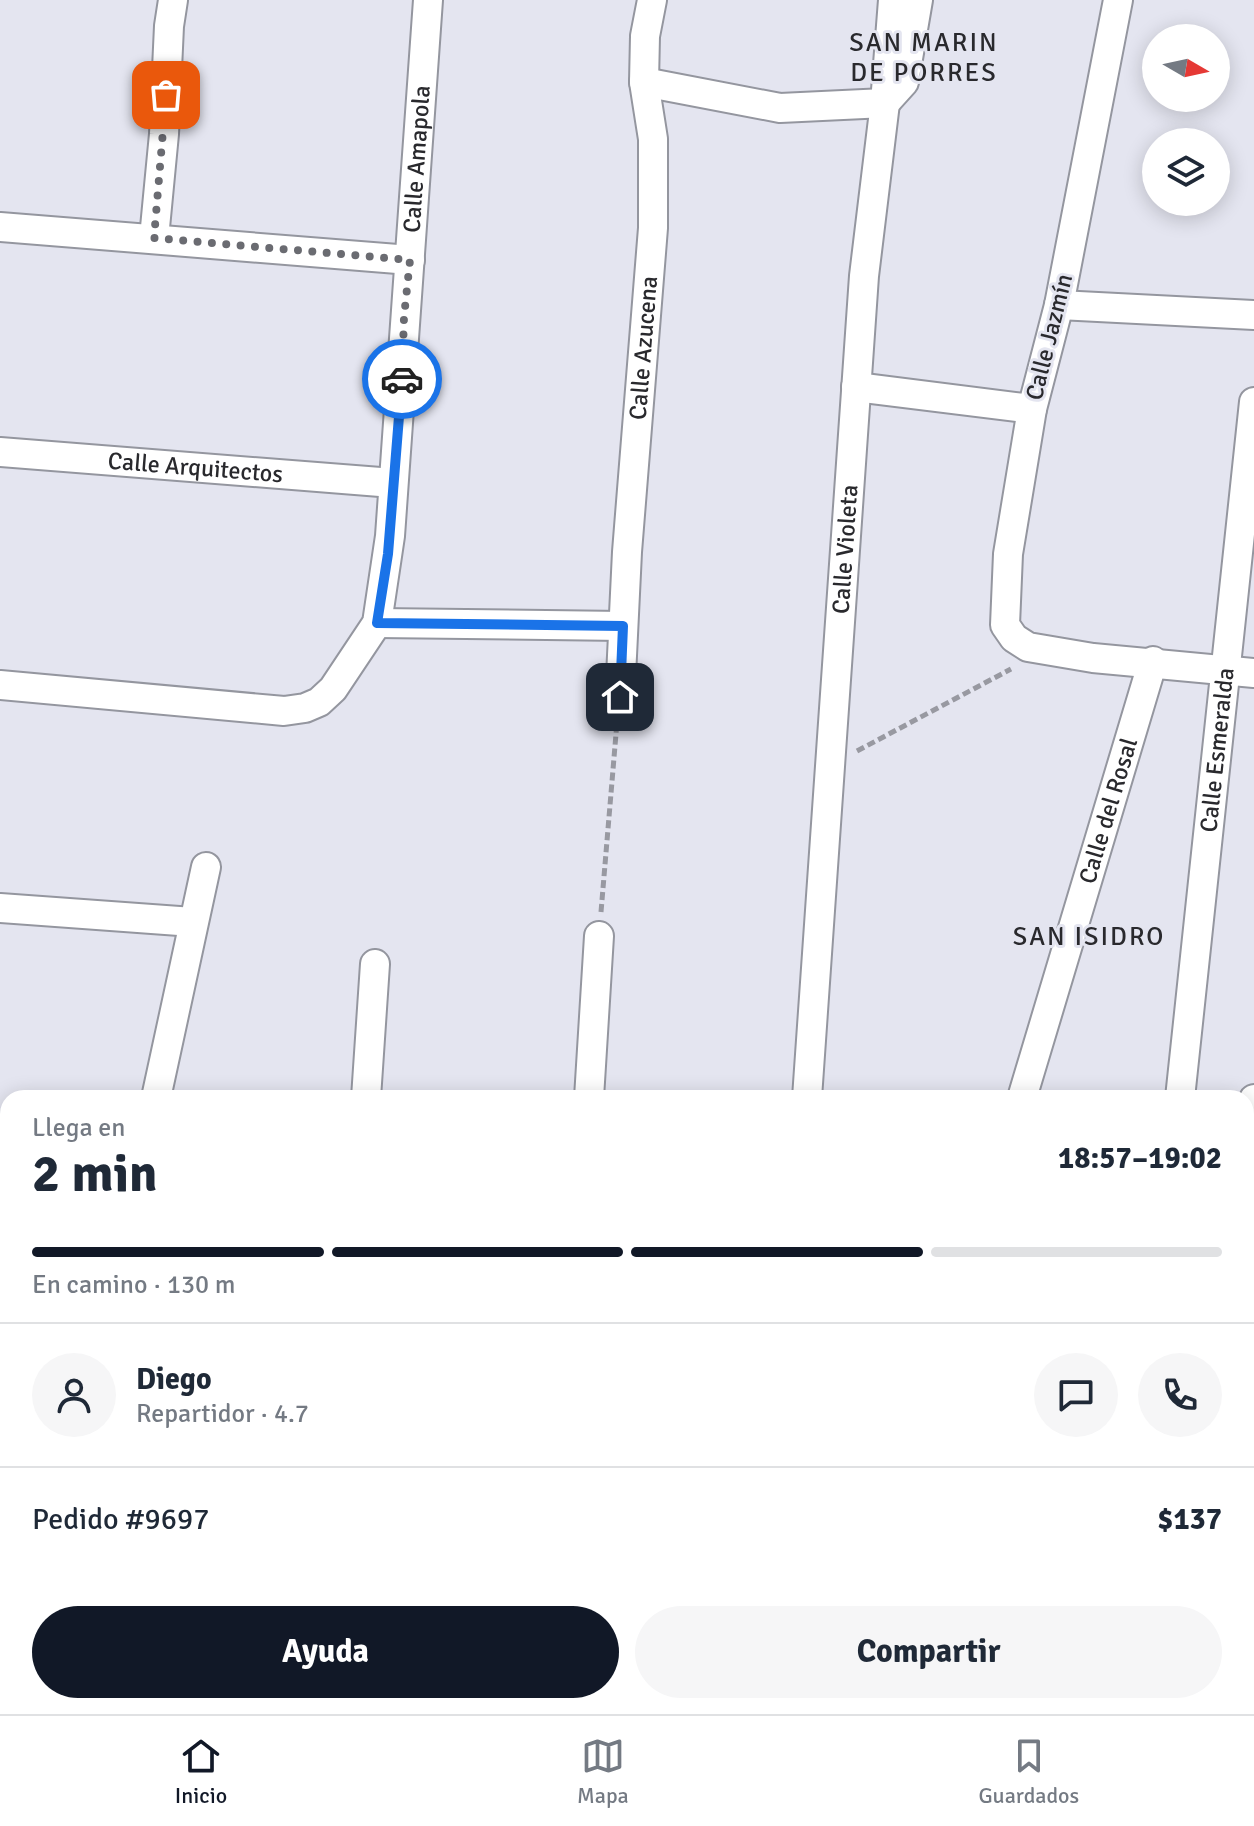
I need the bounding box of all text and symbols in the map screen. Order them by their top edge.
north arrow [1142,24,1230,112]
map controls [1142,24,1230,216]
district label: SAN MARIN DE PORRES [849,27,999,89]
pin [132,61,200,129]
icon: bag [144,73,188,117]
street label: Calle Amapola [397,84,437,234]
button: layers [1142,128,1230,216]
street label: Calle Jazmín [1019,271,1079,403]
street label: Calle Azucena [623,275,664,421]
courier [362,339,442,419]
icon: car [380,357,424,401]
street label: Calle Arquitectos [107,446,284,489]
street label: Calle Violeta [826,484,864,615]
pin [586,663,654,731]
street label: Calle Esmeralda [1193,666,1241,834]
icon: home [598,675,642,719]
street label: Calle del Rosal [1072,734,1144,887]
district label: SAN ISIDRO [1013,921,1165,953]
text: Llega en [32,1112,126,1144]
text: 18:57–19:02 [1058,1140,1222,1177]
text: 2 min [32,1142,158,1206]
text: En camino · 130 m [32,1269,235,1301]
button: person [32,1353,116,1437]
button: chat [1034,1353,1118,1437]
button: phone [1138,1353,1222,1437]
text: Diego [136,1361,212,1398]
text: Repartidor · 4.7 [136,1398,309,1430]
text: Pedido #9697 [32,1501,209,1538]
text: $137 [1157,1501,1222,1538]
button: Ayuda [32,1606,619,1698]
button: Compartir [635,1606,1222,1698]
tab: Inicio [175,1734,227,1809]
tab: Mapa [577,1734,629,1809]
tab: Guardados [978,1734,1079,1809]

